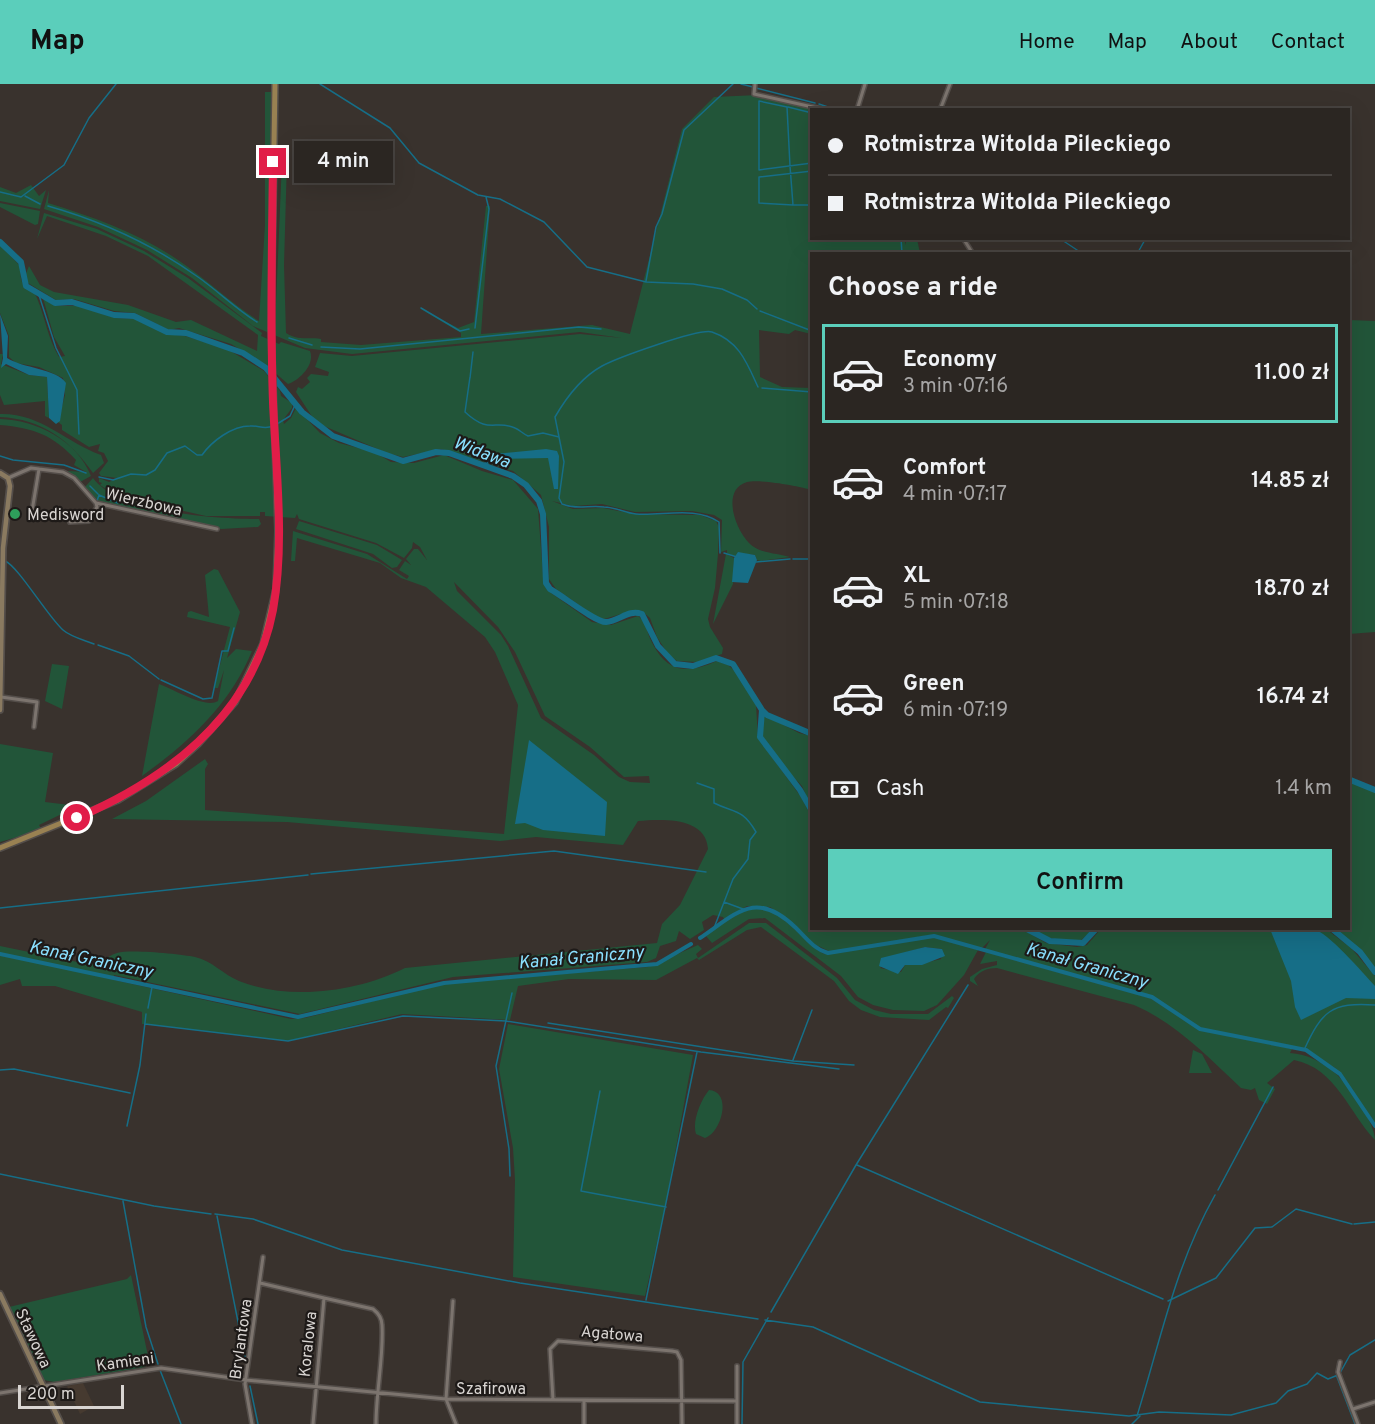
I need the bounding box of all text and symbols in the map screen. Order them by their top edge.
text: Map [30,24,85,60]
text: Home [1019,29,1075,56]
text: Map [1108,29,1147,56]
text: About [1180,29,1238,56]
text: Contact [1271,29,1345,56]
text: Rotmistrza Witolda Pileckiego [864,132,1171,159]
callout: 4 min [294,141,393,183]
route end [259,148,286,175]
text: 4 min [317,149,370,175]
text: Rotmistrza Witolda Pileckiego [864,190,1171,217]
text: Choose a ride [828,271,998,305]
icon: car [831,347,885,401]
text: Economy [903,347,997,374]
text: 11.00 zł [1255,360,1329,387]
text: 3 min · 07:16 [903,374,1008,400]
water label: Widawa [450,432,514,475]
icon: car [831,455,885,509]
text: Comfort [903,455,986,482]
text: 14.85 zł [1251,468,1329,495]
text: 4 min · 07:17 [903,482,1007,508]
street label: Wierzbowa [103,484,184,521]
place label: Medisword [27,506,104,526]
marker: Medisword [8,507,22,521]
icon: car [831,563,885,617]
text: XL [903,563,930,590]
text: 18.70 zł [1255,576,1329,603]
text: 5 min · 07:18 [903,590,1009,616]
icon: car [831,671,885,725]
text: Green [903,671,965,698]
text: 16.74 zł [1257,684,1329,711]
text: 6 min · 07:19 [903,698,1008,724]
icon: cash [828,773,861,806]
text: Cash [876,776,925,803]
text: 1.4 km [1275,776,1332,802]
route start [63,804,90,831]
button: Confirm [828,849,1332,918]
water label: Kanał Graniczny [27,936,156,985]
water label: Kanał Graniczny [1023,938,1152,995]
water label: Kanał Graniczny [517,941,647,975]
street label: Brylantowa [226,1298,258,1381]
street label: Stawowa [10,1306,55,1372]
street label: Koralowa [296,1310,322,1378]
street label: Agatowa [580,1322,644,1348]
street label: Kamieni [95,1349,156,1377]
street label: Szafirowa [456,1380,526,1400]
scale bar [18,1382,124,1410]
text: 200 m [27,1385,75,1405]

